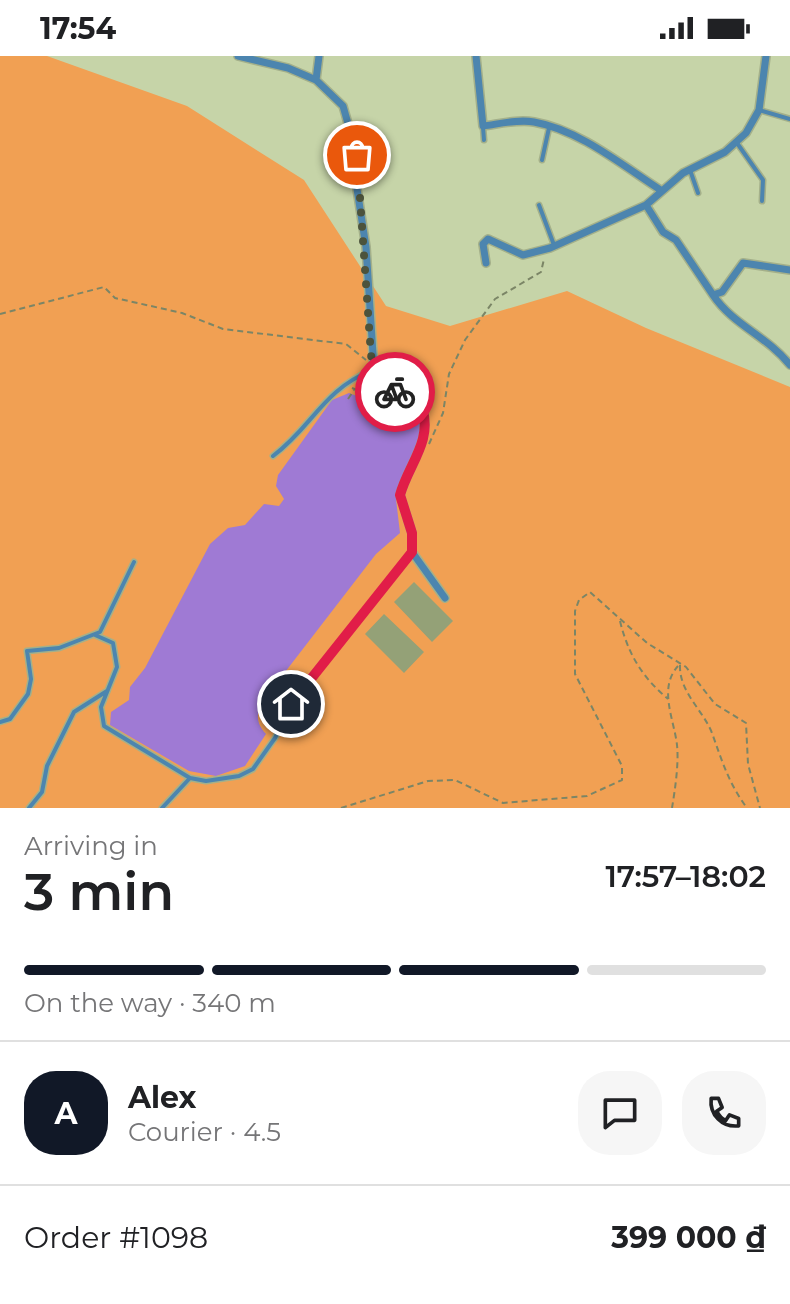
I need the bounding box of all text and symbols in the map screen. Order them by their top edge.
text: 17:54 [40,10,116,47]
pin [323,121,391,189]
icon: bag [335,133,379,177]
courier [355,352,435,432]
icon: bike [373,370,417,414]
pin [257,670,325,738]
icon: home [269,682,313,726]
text: Arriving in [24,830,158,862]
text: 17:57–18:02 [605,858,766,895]
text: 3 min [24,860,174,923]
text: On the way · 340 m [24,987,276,1019]
button: chat [578,1071,662,1155]
button: phone [682,1071,766,1155]
text: Alex [128,1079,196,1116]
text: A [55,1095,77,1132]
text: Courier · 4.5 [128,1116,281,1148]
text: Order #1098 [24,1219,208,1256]
text: 399 000 ₫ [611,1219,766,1256]

